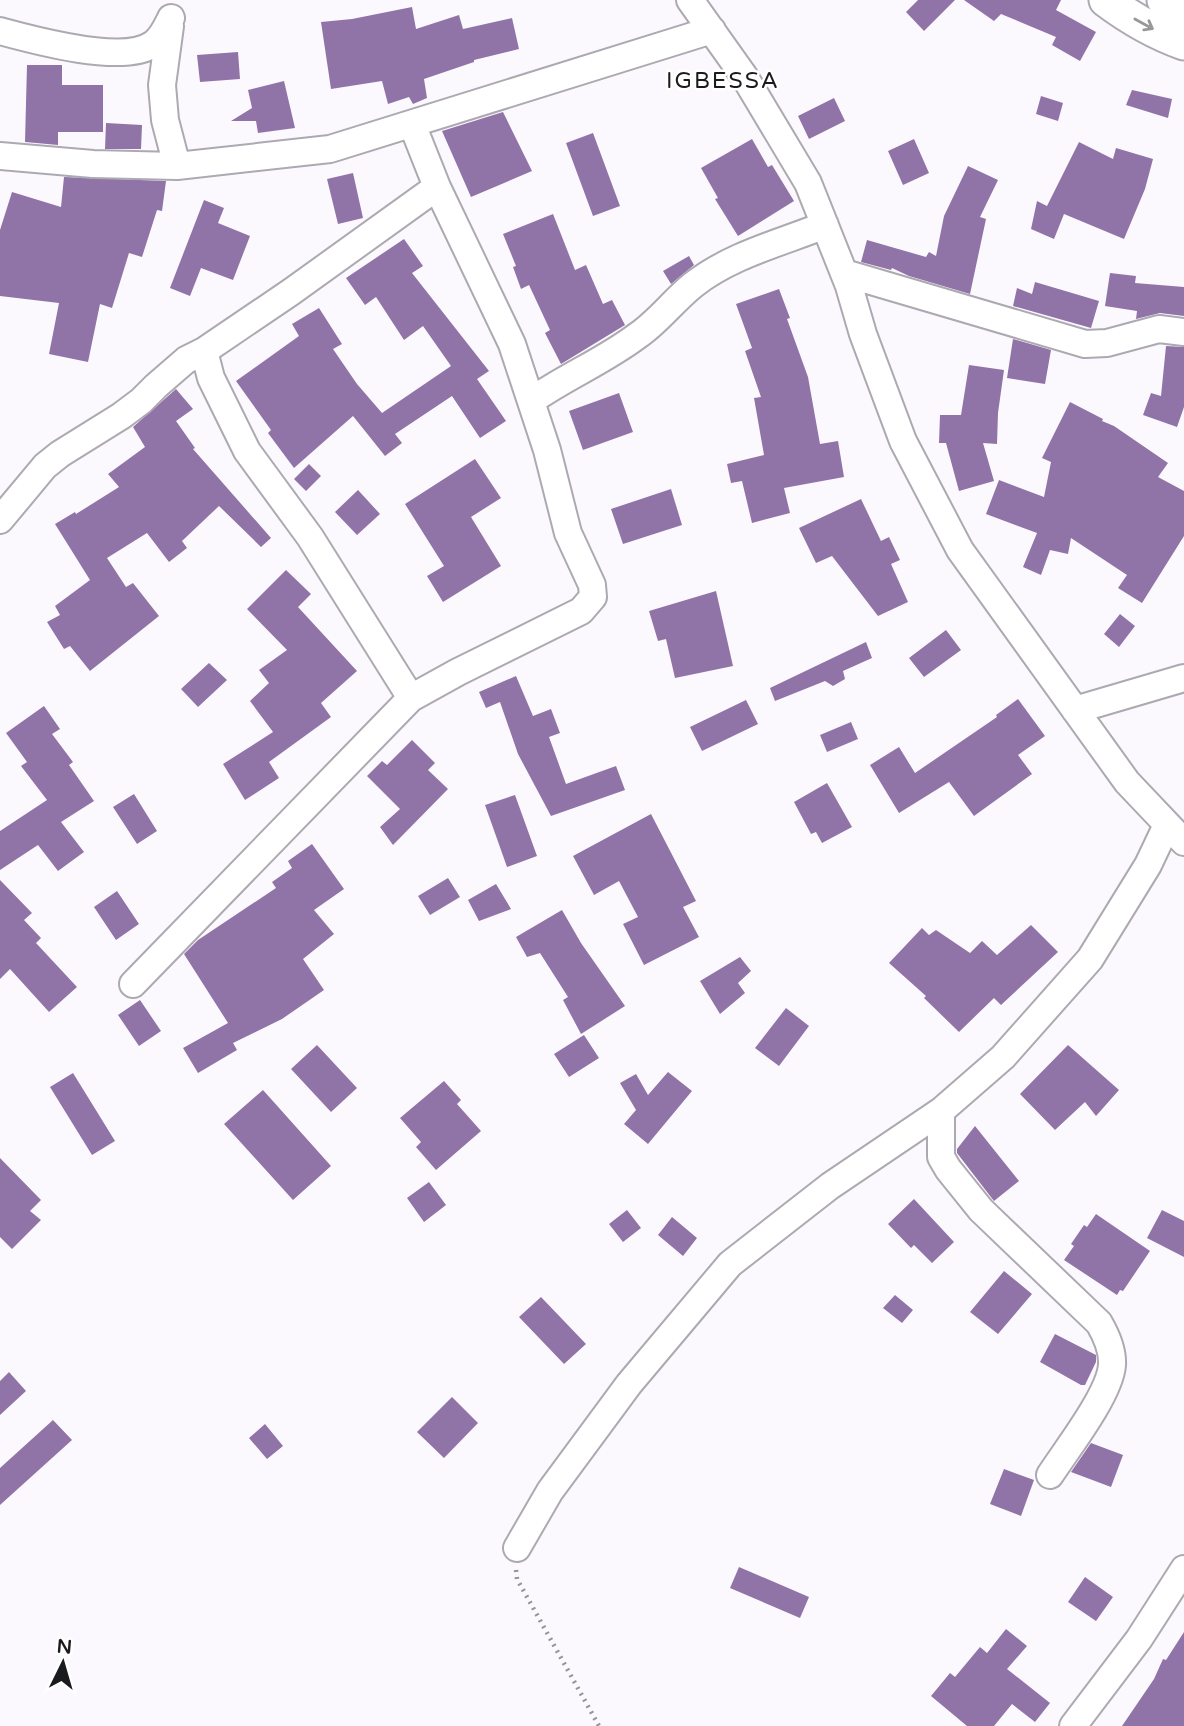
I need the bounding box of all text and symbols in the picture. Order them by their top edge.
one-way arrow [1133,18,1153,32]
district label: IGBESSA [666,67,780,95]
north arrow [28,1628,98,1698]
text: N [56,1635,73,1659]

